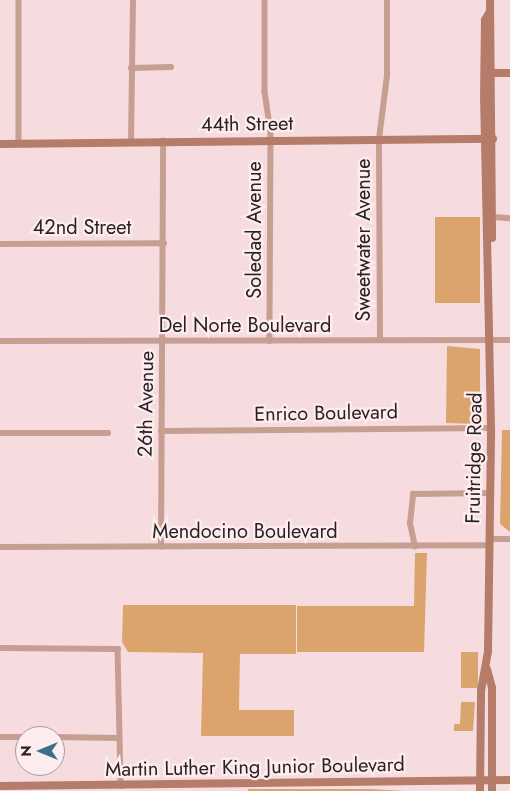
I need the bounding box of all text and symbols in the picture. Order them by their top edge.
street label: 44th Street [201,111,293,137]
street label: Sweetwater Avenue [351,158,375,322]
street label: Soledad Avenue [242,161,266,299]
street label: 42nd Street [33,215,131,239]
street label: Del Norte Boulevard [159,313,331,337]
street label: 26th Avenue [133,351,159,457]
street label: Fruitridge Road [461,392,487,524]
street label: Enrico Boulevard [254,400,398,426]
street label: Mendocino Boulevard [152,519,338,543]
north arrow [15,726,65,776]
text: N [16,745,36,757]
street label: Martin Luther King Junior Boulevard [105,752,405,782]

